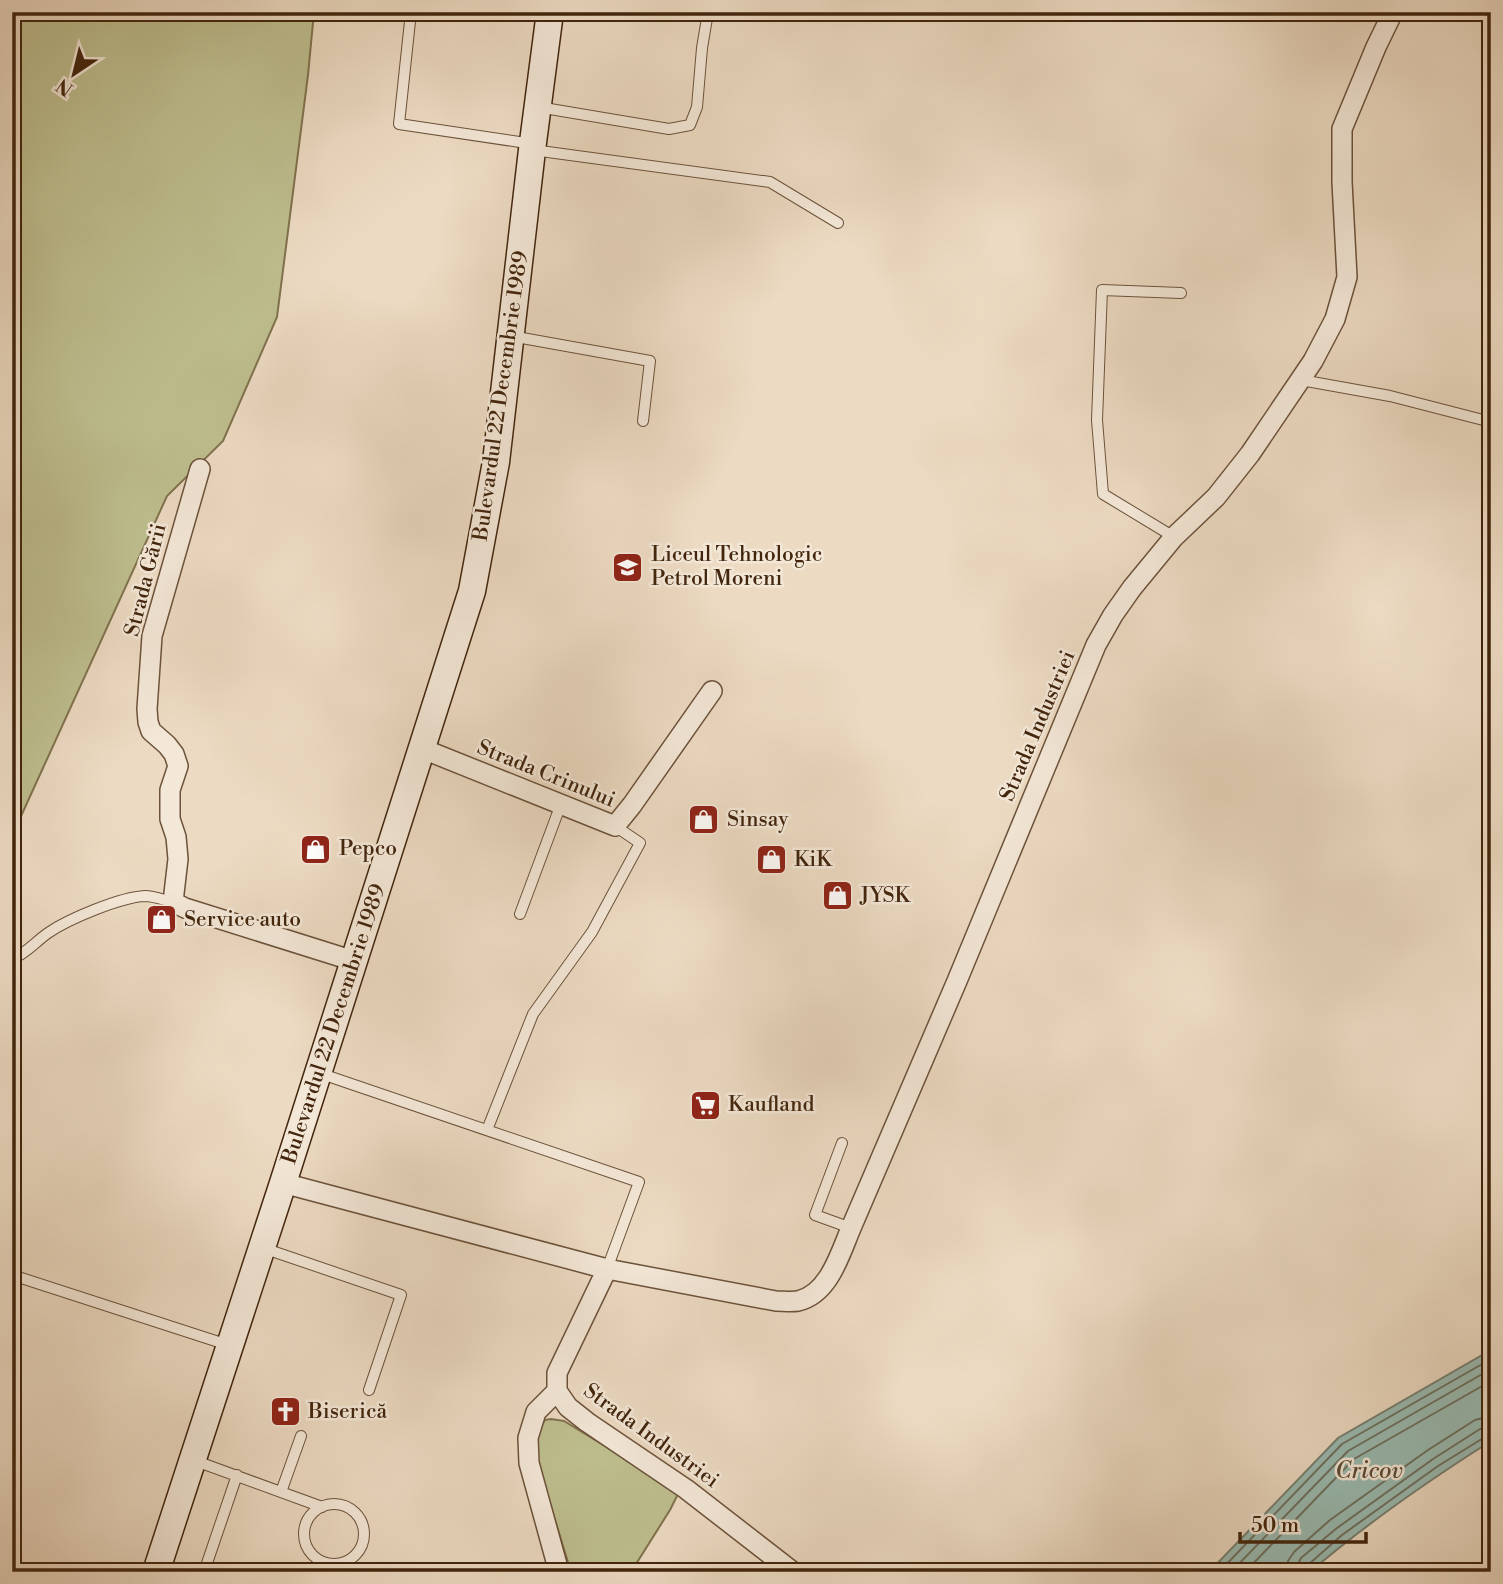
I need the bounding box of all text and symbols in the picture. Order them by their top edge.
north arrow [38,38,108,108]
text: N [52,73,78,101]
street label: Bulevardul 22 Decembrie 1989 [468,249,534,544]
street label: Strada Gării [119,521,173,639]
place label: Liceul Tehnologic Petrol Moreni [651,542,822,592]
school or university icon: Liceul Tehnologic Petrol Moreni [611,550,645,584]
street label: Strada Industriei [995,647,1081,805]
street label: Strada Crinului [473,735,619,814]
shop icon: Sinsay [687,803,721,837]
place label: Sinsay [727,807,789,833]
shop icon: Pepco [299,832,333,866]
place label: Pepco [339,836,397,862]
shop icon: KiK [754,843,788,877]
place label: KiK [794,847,833,873]
shop icon: JYSK [820,879,854,913]
street label: Bulevardul 22 Decembrie 1989 [276,881,392,1168]
place label: JYSK [859,883,912,909]
shop icon: Service auto [144,903,178,937]
place label: Service auto [184,907,301,933]
supermarket icon: Kaufland [688,1088,722,1122]
place label: Kaufland [728,1092,815,1118]
street label: Strada Industriei [578,1378,724,1494]
church icon: Biserică [268,1395,302,1429]
place label: Biserică [307,1399,388,1425]
water label: Cricov [1335,1457,1403,1485]
scale bar [1240,1500,1366,1544]
text: 50 m [1251,1513,1299,1539]

